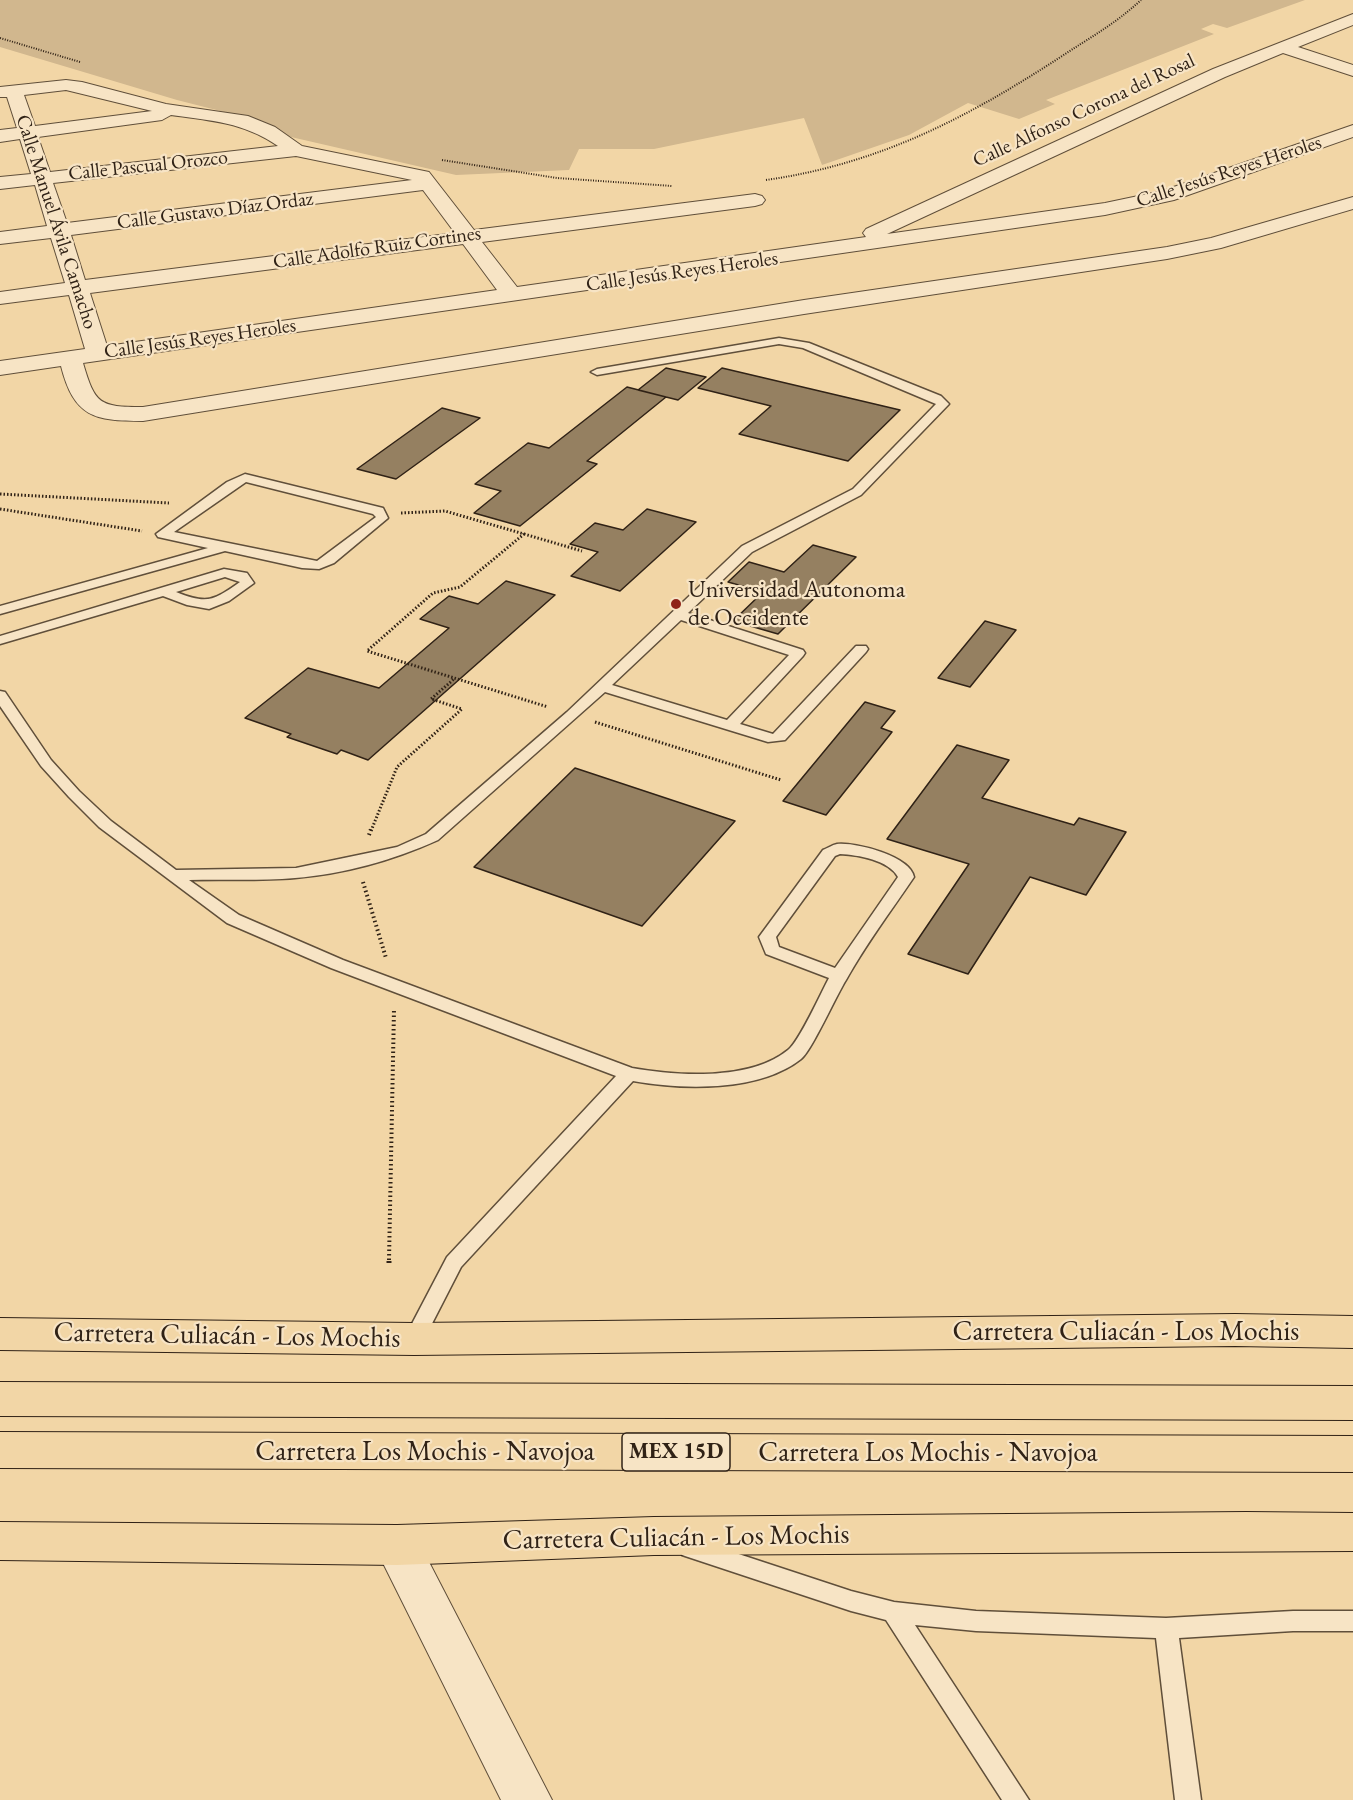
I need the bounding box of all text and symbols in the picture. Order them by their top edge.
street label: Calle Alfonso Corona del Rosal [969,49,1199,173]
street label: Calle Manuel Ávila Camacho [10,112,102,332]
street label: Calle Jesús Reyes Heroles [1133,131,1325,213]
street label: Calle Pascual Orozco [67,146,229,186]
street label: Calle Gustavo Díaz Ordaz [116,187,314,235]
street label: Calle Adolfo Ruiz Cortines [271,222,483,274]
street label: Calle Jesús Reyes Heroles [584,247,780,297]
street label: Calle Jesús Reyes Heroles [102,314,298,364]
place label: Universidad Autonoma de Occidente [688,576,905,632]
marker: Universidad Autonoma de Occidente [669,597,683,611]
street label: Carretera Culiacán - Los Mochis [953,1315,1299,1349]
street label: Carretera Culiacán - Los Mochis [53,1316,401,1356]
road number: MEX 15D [622,1433,730,1471]
street label: Carretera Los Mochis - Navojoa [255,1435,595,1469]
street label: Carretera Los Mochis - Navojoa [758,1436,1098,1470]
street label: Carretera Culiacán - Los Mochis [502,1518,850,1558]

